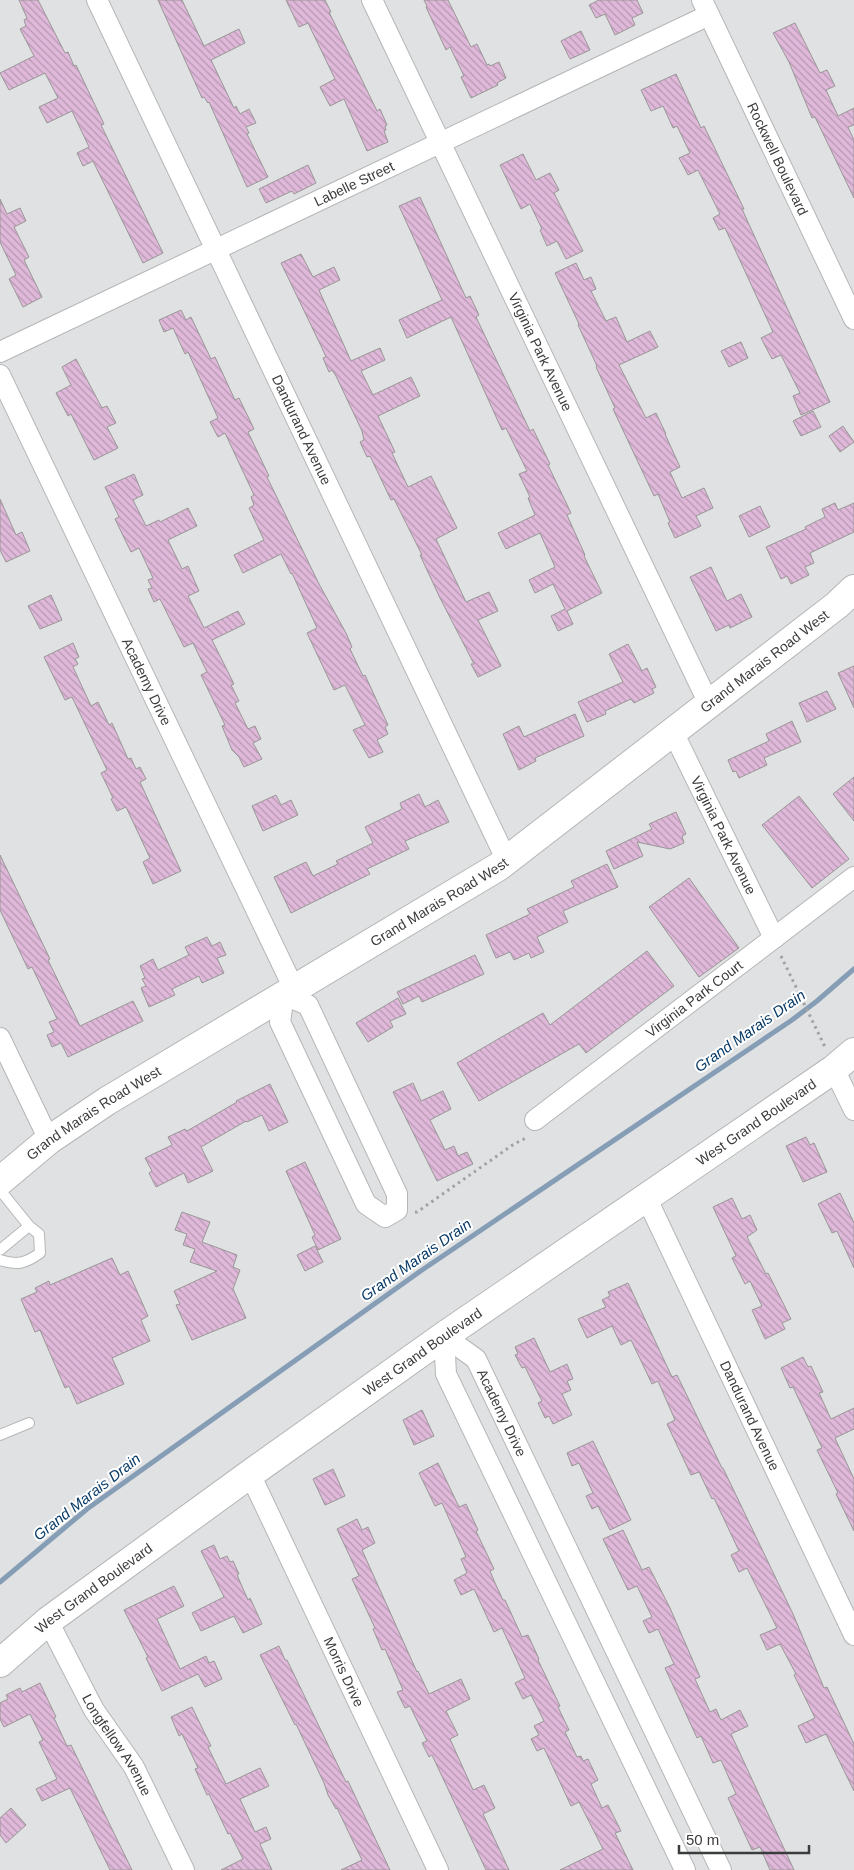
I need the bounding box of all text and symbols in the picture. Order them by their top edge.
street label: Rockwell Boulevard [744,100,811,218]
street label: Labelle Street [312,158,397,210]
street label: Virginia Park Avenue [505,290,576,414]
street label: Dandurand Avenue [269,372,335,487]
street label: Grand Marais Road West [697,607,832,716]
street label: Academy Drive [119,635,175,728]
street label: Virginia Park Avenue [688,774,759,897]
street label: Grand Marais Road West [367,854,511,950]
street label: Virginia Park Court [643,957,746,1041]
water label: Grand Marais Drain [691,986,808,1075]
street label: Grand Marais Road West [23,1063,164,1163]
street label: West Grand Boulevard [693,1076,819,1169]
water label: Grand Marais Drain [357,1215,474,1304]
street label: West Grand Boulevard [360,1305,485,1399]
street label: Dandurand Avenue [717,1358,783,1473]
street label: Academy Drive [474,1366,530,1459]
water label: Grand Marais Drain [30,1450,143,1544]
street label: West Grand Boulevard [32,1540,155,1637]
street label: Morris Drive [320,1634,367,1710]
street label: Longfellow Avenue [79,1691,155,1798]
scale bar [679,1822,809,1854]
text: 50 m [686,1831,719,1848]

